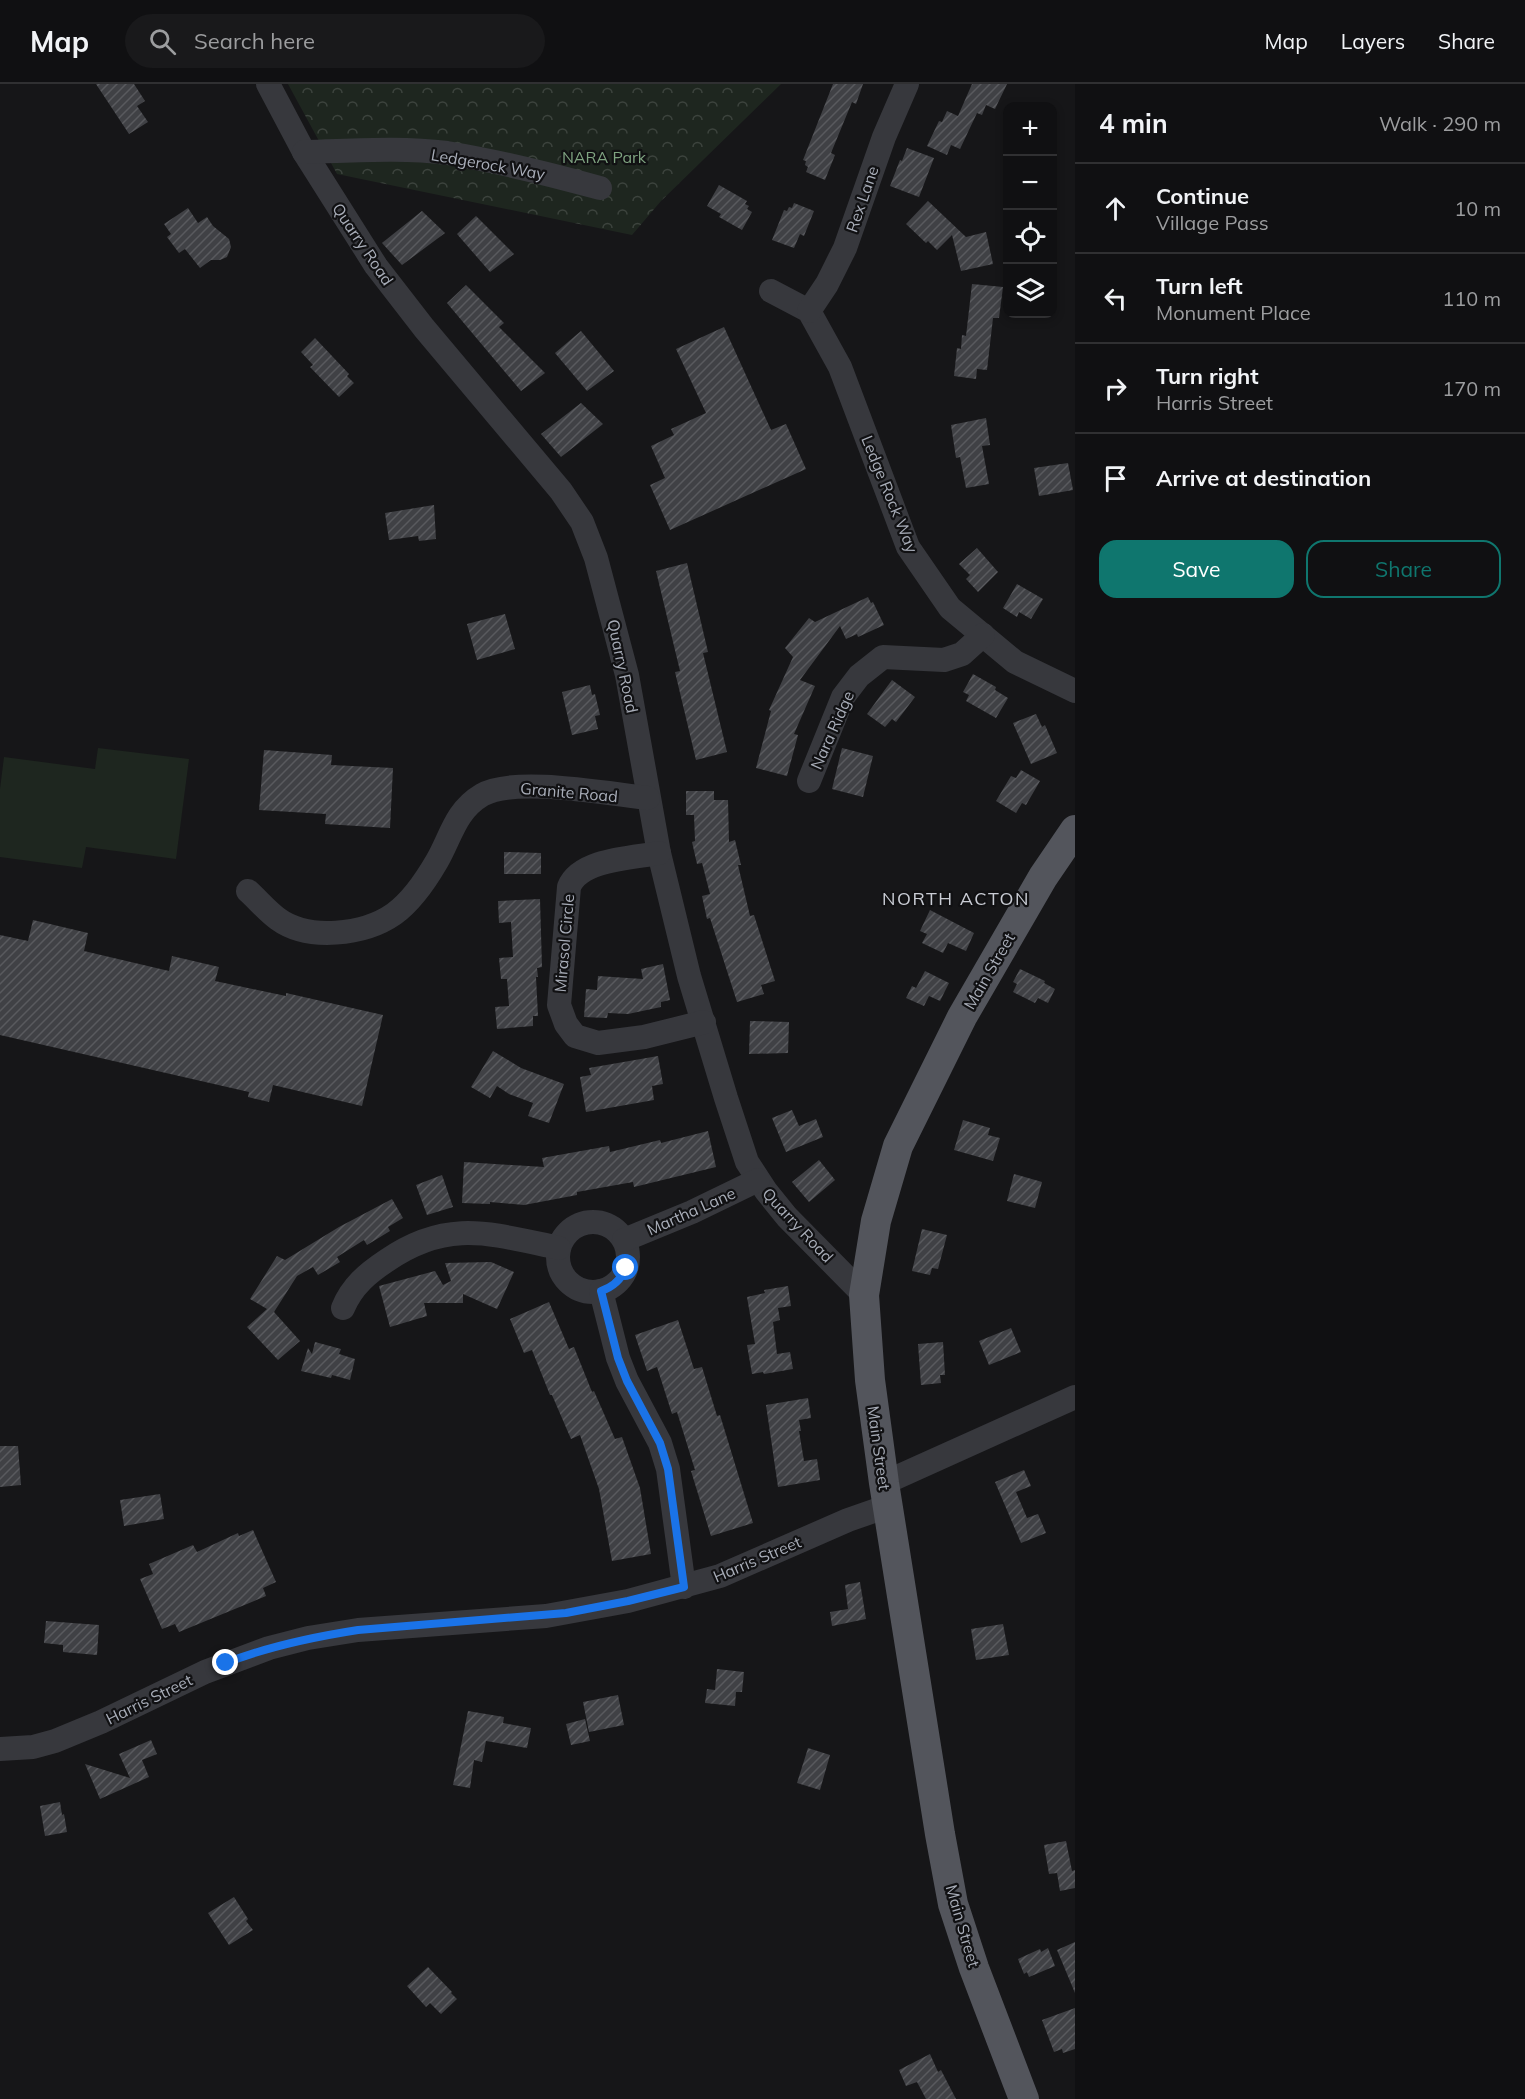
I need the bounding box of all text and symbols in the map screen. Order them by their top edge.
search box [125,14,545,68]
text: Map [30,24,89,59]
icon: search [146,25,179,58]
text: Search here [194,27,315,55]
text: Map [1265,28,1308,54]
text: Layers [1341,28,1405,54]
text: Share [1438,28,1495,54]
map controls [1003,102,1057,318]
button: + [1003,102,1057,156]
text: 4 min [1099,107,1168,140]
text: Walk · 290 m [1379,111,1501,136]
street label: Ledgerock Way [429,144,547,184]
park label: NARA Park [562,147,647,167]
button: − [1003,156,1057,210]
street label: Rex Lane [841,163,883,235]
text: Continue [1156,182,1249,210]
icon: ahead [1099,192,1132,225]
text: 10 m [1454,196,1501,221]
street label: Quarry Road [328,199,398,289]
button: locate [1003,210,1057,264]
text: Village Pass [1156,210,1269,235]
button: layers [1003,264,1057,318]
text: Turn left [1156,272,1243,300]
icon: left [1099,282,1132,315]
text: 110 m [1442,286,1501,311]
text: Monument Place [1156,300,1311,325]
text: Turn right [1156,362,1259,390]
icon: right [1099,372,1132,405]
text: 170 m [1442,376,1501,401]
text: Harris Street [1156,390,1273,415]
street label: Ledge Rock Way [857,432,923,556]
icon: arrive [1099,462,1132,495]
text: Arrive at destination [1156,464,1371,492]
button: Save [1099,540,1294,598]
button: Share [1306,540,1501,598]
street label: Quarry Road [603,617,643,715]
street label: Nara Ridge [806,688,858,772]
street label: Granite Road [519,778,619,806]
district label: NORTH ACTON [882,887,1030,910]
street label: Mirasol Circle [550,893,578,993]
street label: Main Street [959,929,1019,1013]
street label: Martha Lane [644,1183,738,1239]
street label: Quarry Road [758,1183,838,1267]
route start [612,1254,638,1280]
street label: Main Street [863,1405,895,1492]
street label: Harris Street [710,1531,804,1586]
route end [212,1649,238,1675]
street label: Harris Street [103,1669,196,1729]
street label: Main Street [942,1882,984,1970]

